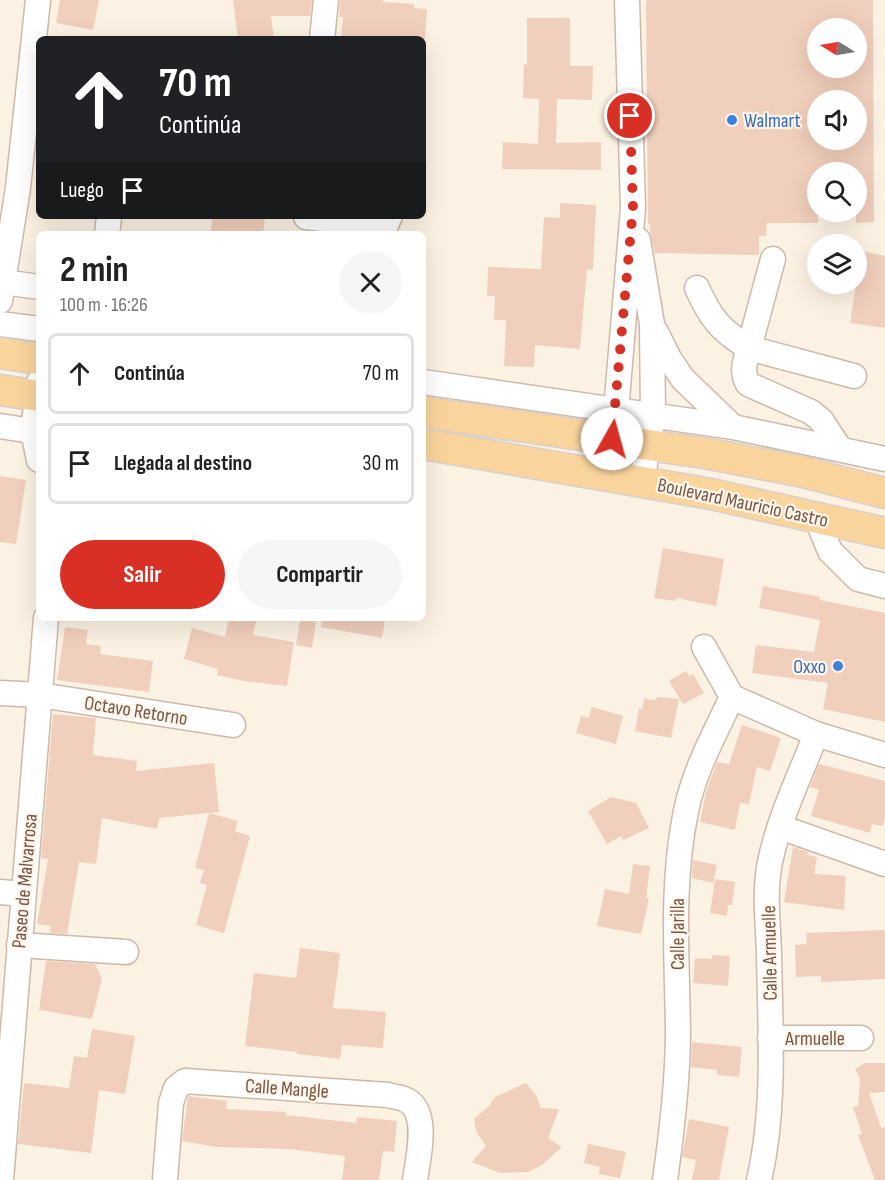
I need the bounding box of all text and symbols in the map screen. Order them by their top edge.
north arrow [807,18,867,78]
map controls [807,18,867,294]
text: 70 m [159,58,232,109]
icon: ahead [60,60,138,138]
pin [604,90,655,141]
button: sound [807,90,867,150]
icon: arrive [613,99,646,132]
text: Continúa [159,109,241,141]
place label: Walmart [744,109,801,133]
marker: Walmart [725,113,739,127]
button: search [807,162,867,222]
icon: arrive [116,174,149,207]
text: Luego [60,177,104,204]
button: layers [807,234,867,294]
text: 2 min [60,249,129,292]
button: close [339,251,402,314]
text: 100 m · 16:26 [60,293,148,317]
icon: ahead [63,357,96,390]
text: Continúa [114,360,185,387]
text: 70 m [363,360,399,387]
position arrow [580,407,644,471]
icon: arrive [63,447,96,480]
text: Llegada al destino [114,450,252,477]
text: 30 m [362,450,399,477]
street label: Boulevard Mauricio Castro [655,473,830,533]
button: Salir [60,540,225,609]
button: Compartir [237,540,402,609]
place label: Oxxo [793,655,826,679]
marker: Oxxo [831,659,845,673]
street label: Octavo Retorno [83,691,189,731]
street label: Paseo de Malvarrosa [7,813,43,949]
street label: Calle Jarilla [666,898,690,970]
street label: Calle Armuelle [757,905,783,1001]
street label: Armuelle [784,1027,845,1051]
street label: Calle Mangle [244,1074,329,1104]

